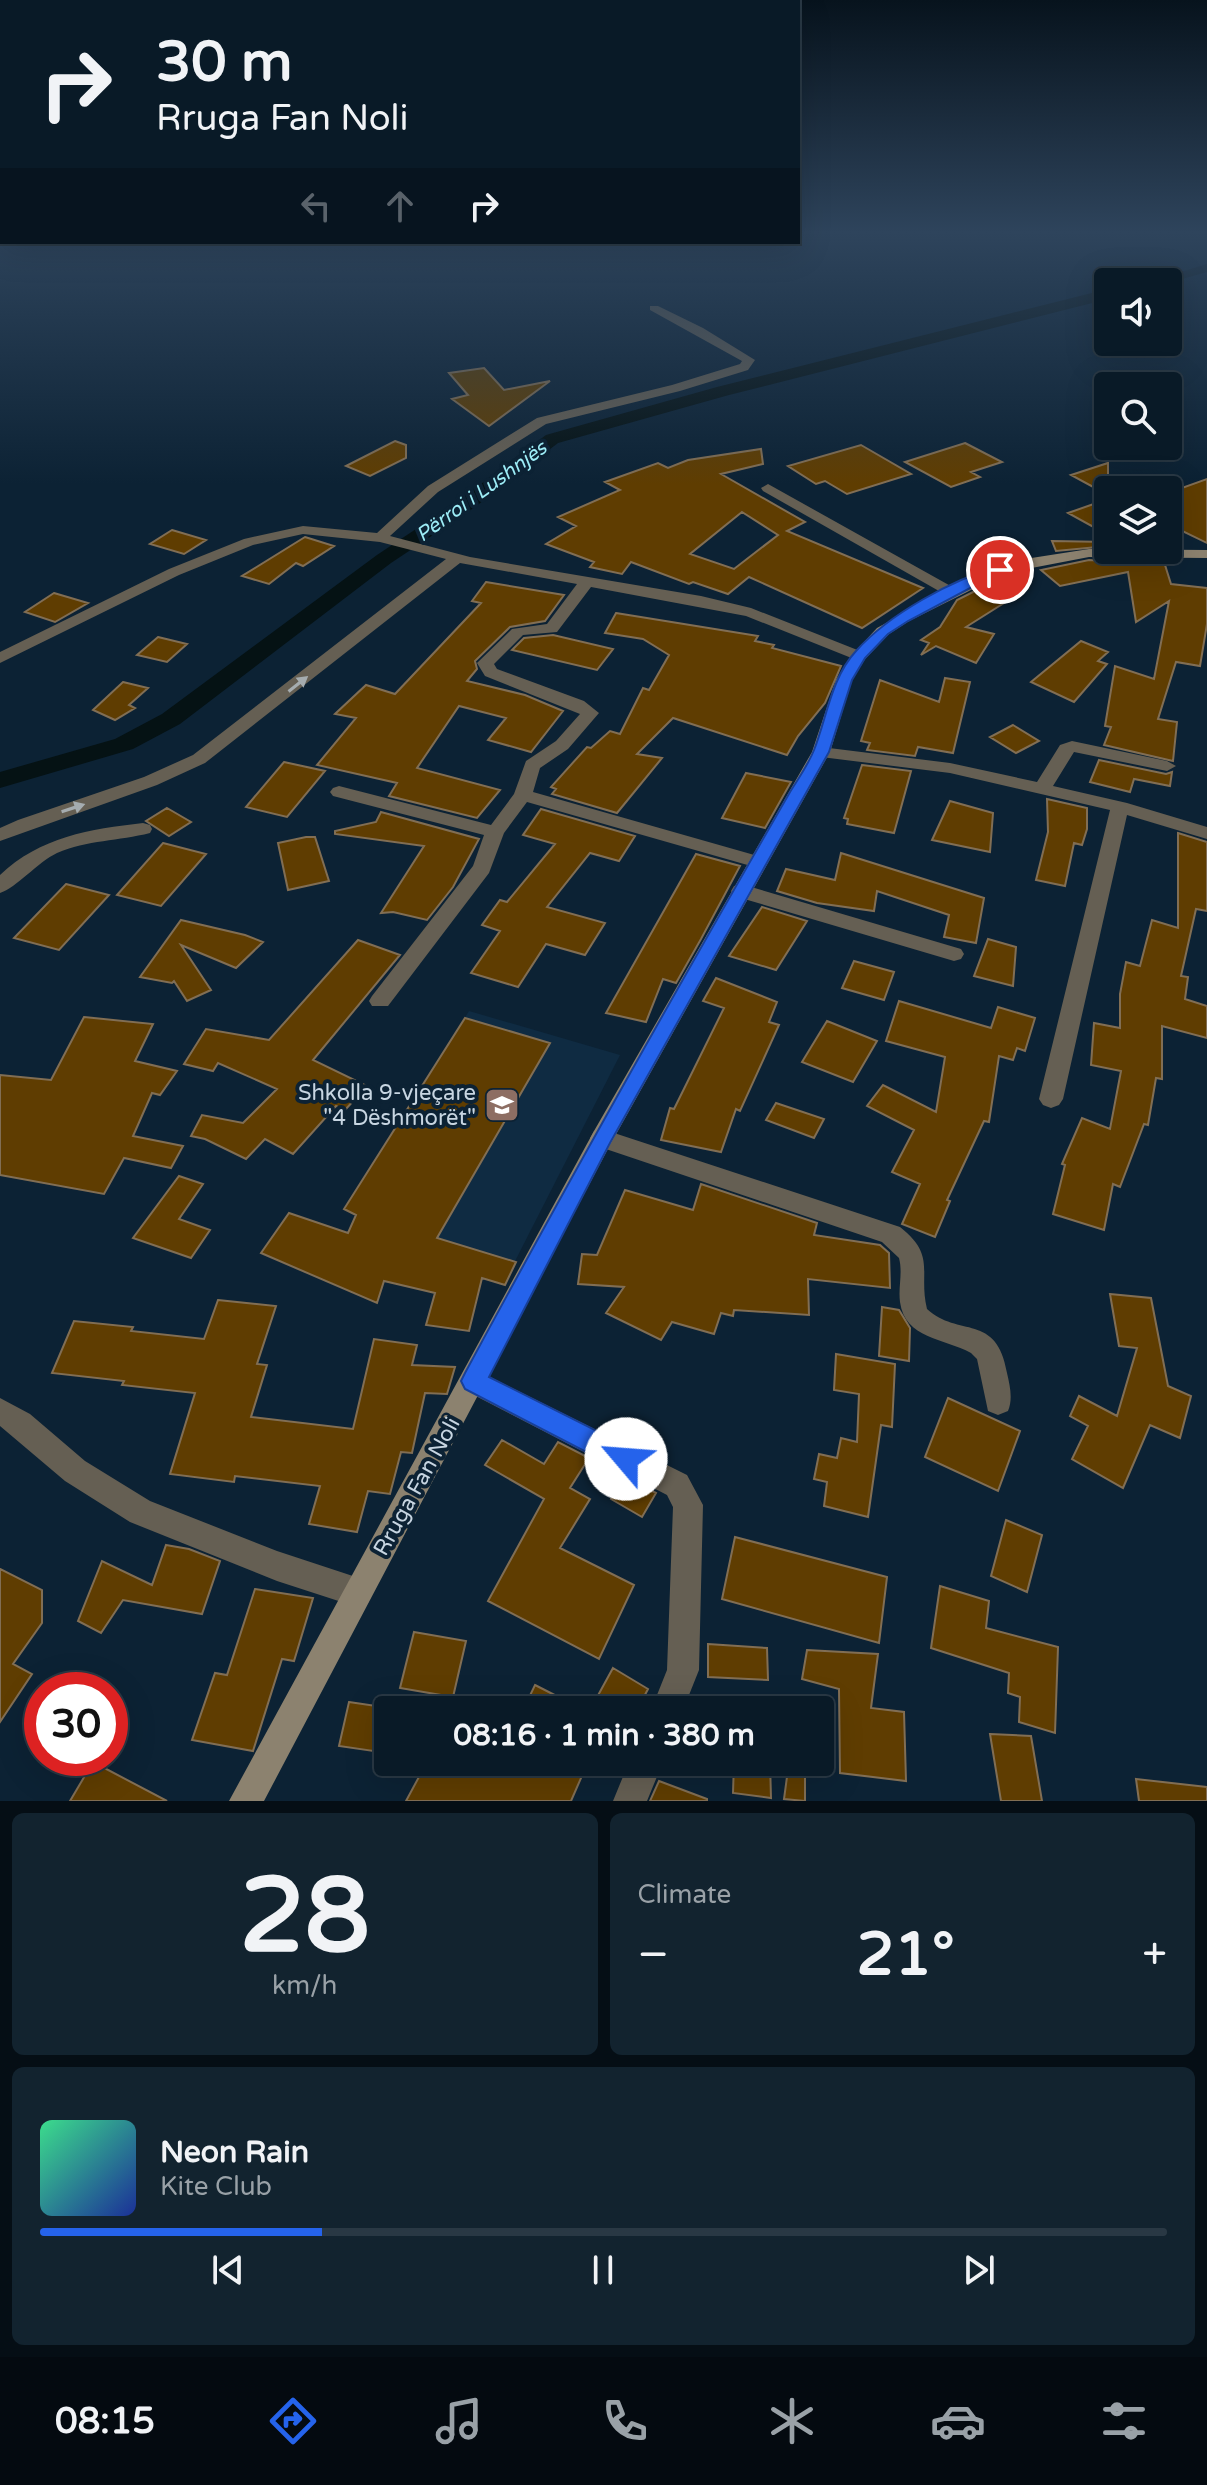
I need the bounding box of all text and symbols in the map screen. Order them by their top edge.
text: 30 m [156,29,292,96]
icon: right [24,32,128,136]
text: Rruga Fan Noli [156,97,409,140]
icon: left [294,184,338,228]
icon: ahead [378,184,422,228]
icon: right [462,184,506,228]
map controls [1094,268,1182,564]
button: sound [1094,268,1182,356]
button: search [1094,372,1182,460]
water label: Përroi i Lushnjës [412,436,553,547]
button: layers [1094,476,1182,564]
pin [966,536,1034,604]
icon: arrive [978,548,1022,592]
one-way arrow [288,676,308,692]
one-way arrow [61,801,85,813]
place label: Shkolla 9-vjeçare "4 Dëshmorët" [298,1080,476,1131]
school or university icon: Shkolla 9-vjeçare "4 Dëshmorët" [483,1086,521,1124]
street label: Rruga Fan Noli [368,1413,466,1560]
position arrow [584,1417,668,1501]
speed limit sign: 30 [24,1672,128,1776]
text: 08:16 · 1 min · 380 m [453,1717,755,1754]
text: 28 [239,1855,370,1980]
text: Climate [638,1879,731,1910]
text: 21° [857,1919,955,1991]
text: − [638,1929,669,1982]
text: + [1142,1929,1167,1982]
text: km/h [272,1970,337,2001]
text: Neon Rain [160,2134,309,2171]
text: Kite Club [160,2171,272,2202]
icon: previous [206,2248,250,2292]
icon: pause [581,2248,625,2292]
icon: next [957,2248,1001,2292]
icon: directions [265,2393,321,2449]
icon: music [431,2393,487,2449]
icon: phone [597,2393,653,2449]
icon: climate [764,2393,820,2449]
icon: car [930,2393,986,2449]
icon: filters [1096,2393,1152,2449]
text: 08:15 [55,2400,155,2443]

